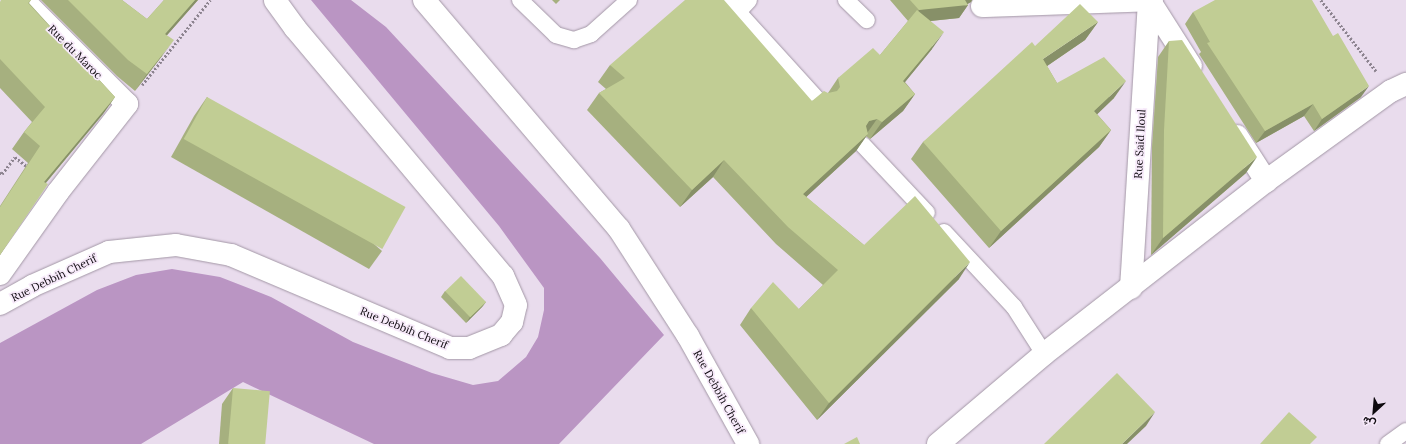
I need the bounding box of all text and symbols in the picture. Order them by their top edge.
street label: Rue du Maroc [45,22,105,82]
street label: Rue Said Iloul [1132,109,1148,179]
street label: Rue Debbih Cherif [9,252,99,304]
street label: Rue Debbih Cherif [358,304,450,352]
street label: Rue Debbih Cherif [691,348,747,436]
north arrow [1354,392,1394,432]
text: ش [1360,414,1378,432]

